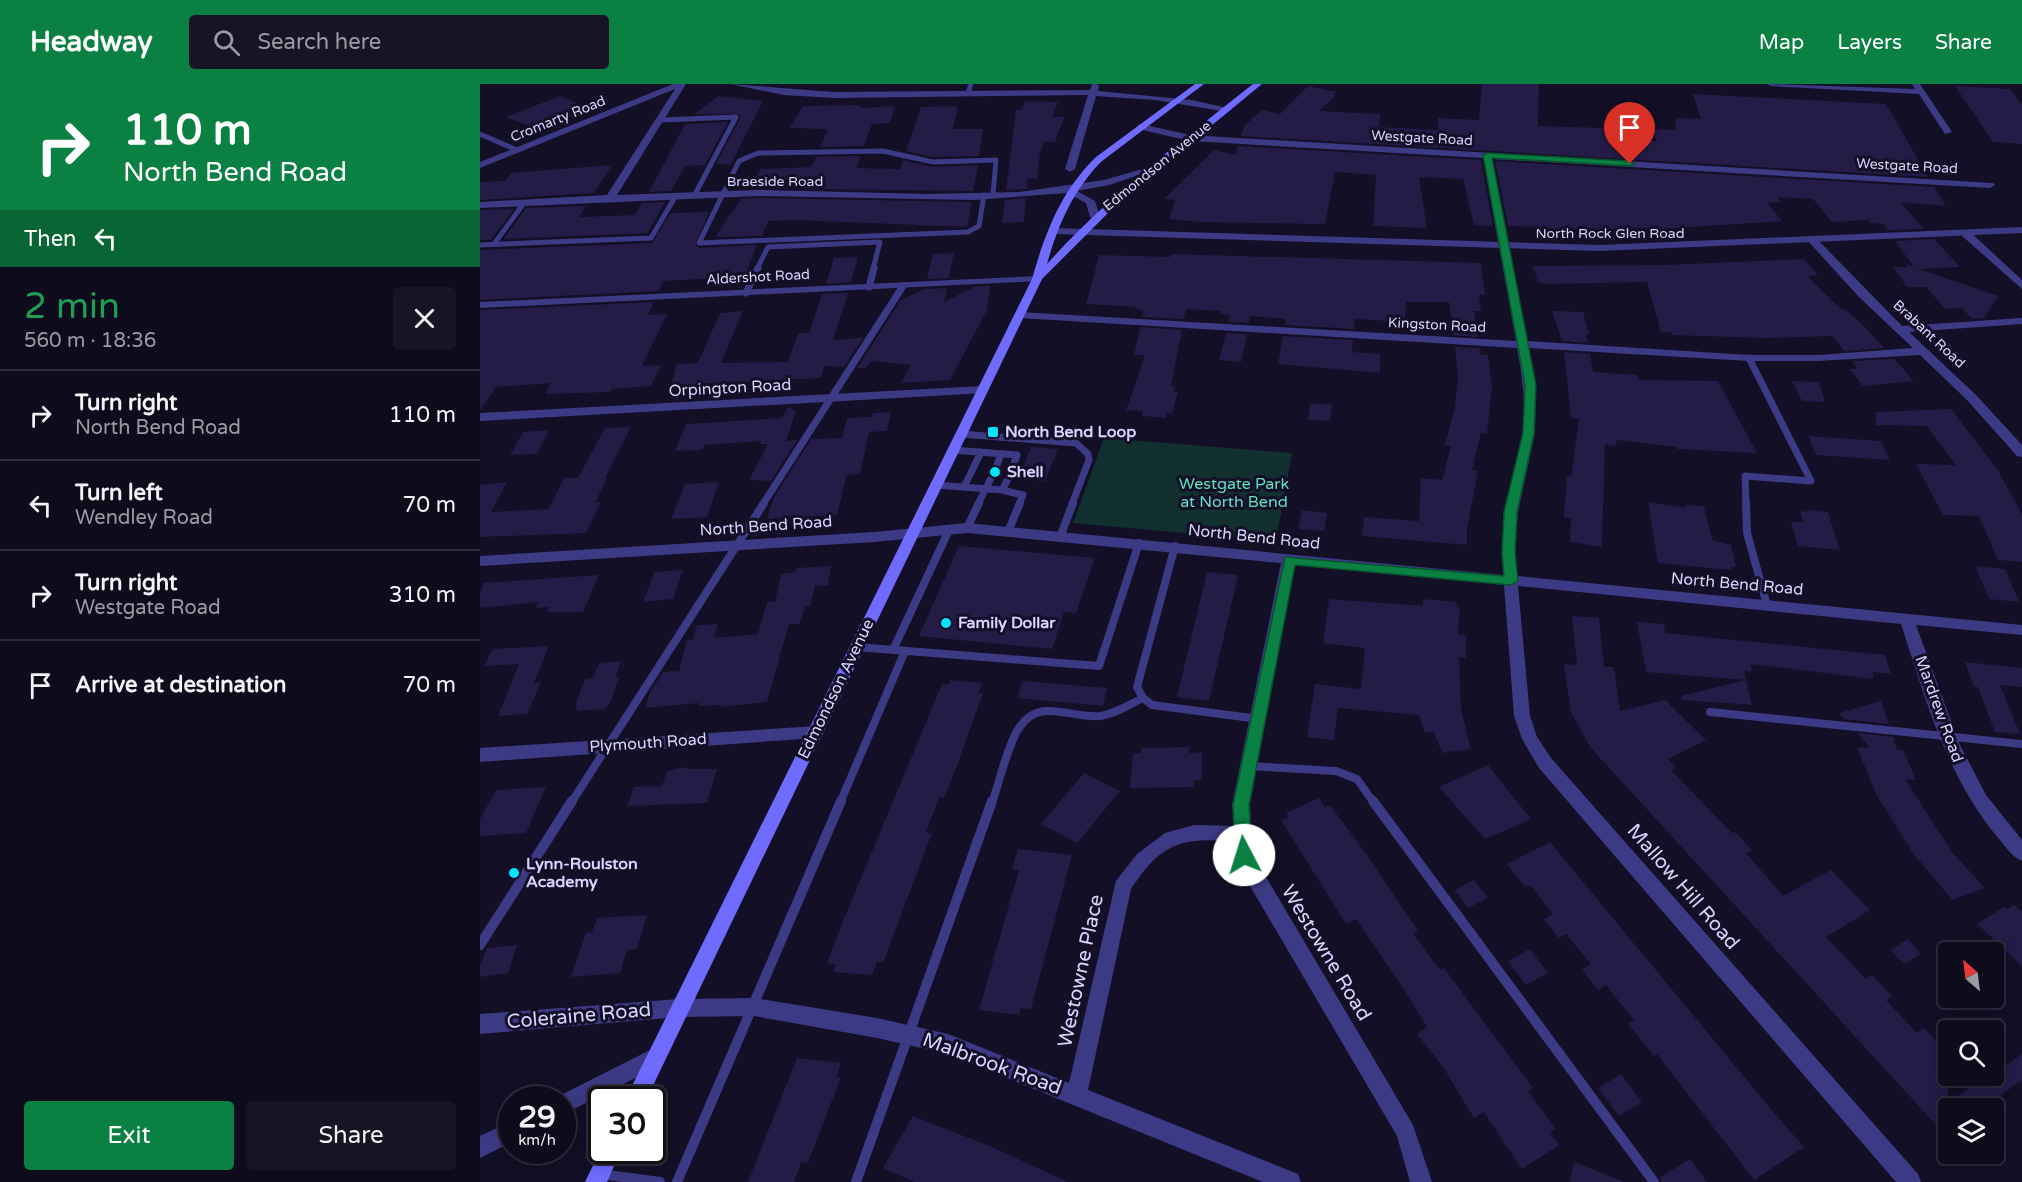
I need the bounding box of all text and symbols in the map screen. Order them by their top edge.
search box [189,15,609,69]
text: Headway [30,25,153,59]
icon: search [210,26,243,59]
text: Search here [258,29,381,55]
text: Map [1759,30,1804,55]
text: Layers [1837,30,1902,55]
text: Share [1935,30,1992,55]
street label: Cromarty Road [508,92,608,146]
pin [1604,102,1655,164]
text: 110 m [123,105,252,156]
icon: right [24,108,102,186]
icon: arrive [1613,111,1646,144]
street label: Edmondson Avenue [1100,117,1214,215]
street label: Westgate Road [1371,127,1473,149]
street label: Westgate Road [1856,155,1958,177]
text: North Bend Road [123,156,347,189]
street label: Braeside Road [727,173,823,190]
icon: left [89,222,122,255]
street label: North Rock Glen Road [1535,225,1685,242]
text: Then [24,226,77,252]
street label: Aldershot Road [706,266,810,288]
text: 2 min [24,285,120,328]
button: close [393,287,456,350]
street label: Brabant Road [1890,296,1968,372]
street label: Kingston Road [1388,314,1486,336]
text: 560 m · 18:36 [24,329,156,353]
street label: Orpington Road [668,375,792,401]
text: Turn right [75,390,177,416]
icon: right [24,399,57,432]
text: 110 m [389,402,456,428]
text: North Bend Road [75,416,241,440]
place label: North Bend Loop [1005,422,1136,442]
marker: North Bend Loop [986,425,1000,439]
place label: Shell [1007,462,1044,482]
marker: Shell [988,465,1002,479]
park label: Westgate Park at North Bend [1179,474,1289,512]
text: Turn left [75,480,163,506]
icon: left [24,489,57,522]
text: 70 m [402,492,456,518]
text: Wendley Road [75,506,213,530]
street label: North Bend Road [699,511,833,541]
street label: North Bend Road [1187,520,1321,554]
street label: North Bend Road [1670,568,1804,600]
text: Turn right [75,570,177,596]
icon: right [24,579,57,612]
text: 310 m [389,582,456,608]
text: Westgate Road [75,596,221,620]
place label: Family Dollar [958,613,1056,633]
street label: Edmondson Avenue [793,616,879,762]
marker: Family Dollar [939,616,953,630]
street label: Mardrew Road [1910,653,1968,765]
icon: arrive [24,669,57,702]
text: Arrive at destination [75,672,286,698]
text: 70 m [402,672,456,698]
street label: Plymouth Road [589,729,707,757]
street label: Mallow Hill Road [1622,819,1744,955]
position arrow [1212,823,1276,887]
place label: Lynn-Roulston Academy [526,854,638,892]
marker: Lynn-Roulston Academy [507,866,521,880]
street label: Westowne Road [1276,881,1376,1025]
street label: Westowne Place [1053,892,1109,1050]
north arrow [1938,942,2004,1008]
map controls [1938,942,2004,1164]
street label: Coleraine Road [506,998,652,1034]
button: search [1938,1020,2004,1086]
street label: Malbrook Road [919,1028,1065,1100]
speed limit sign: 30 [588,1086,666,1164]
button: layers [1938,1098,2004,1164]
text: 29 [518,1099,556,1136]
button: Exit [24,1101,234,1170]
button: Share [246,1101,456,1170]
text: km/h [518,1131,556,1149]

